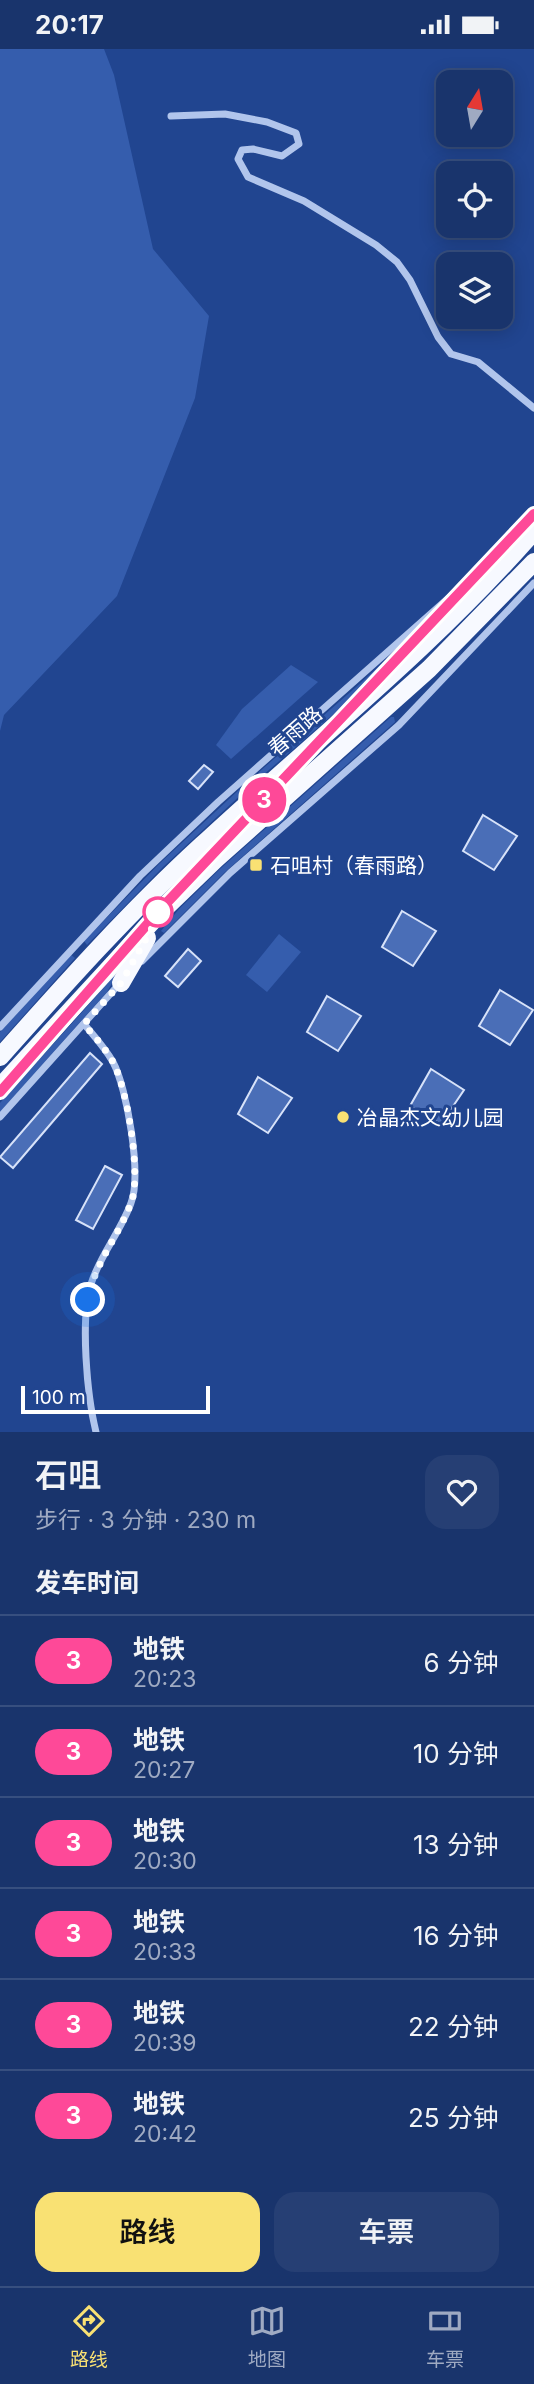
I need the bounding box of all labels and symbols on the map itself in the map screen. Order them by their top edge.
north arrow [436,70,513,147]
street label: 春雨路 [263,701,327,761]
line badge: 3 [241,777,287,823]
place label: 石咀村（春雨路） [270,853,438,878]
marker: 石咀村（春雨路） [248,857,264,873]
unlabelled marker [143,897,173,927]
place label: 冶晶杰文幼儿园 [357,1105,504,1130]
marker: 冶晶杰文幼儿园 [335,1109,351,1125]
your location [70,1282,105,1317]
scale bar [21,1383,210,1415]

